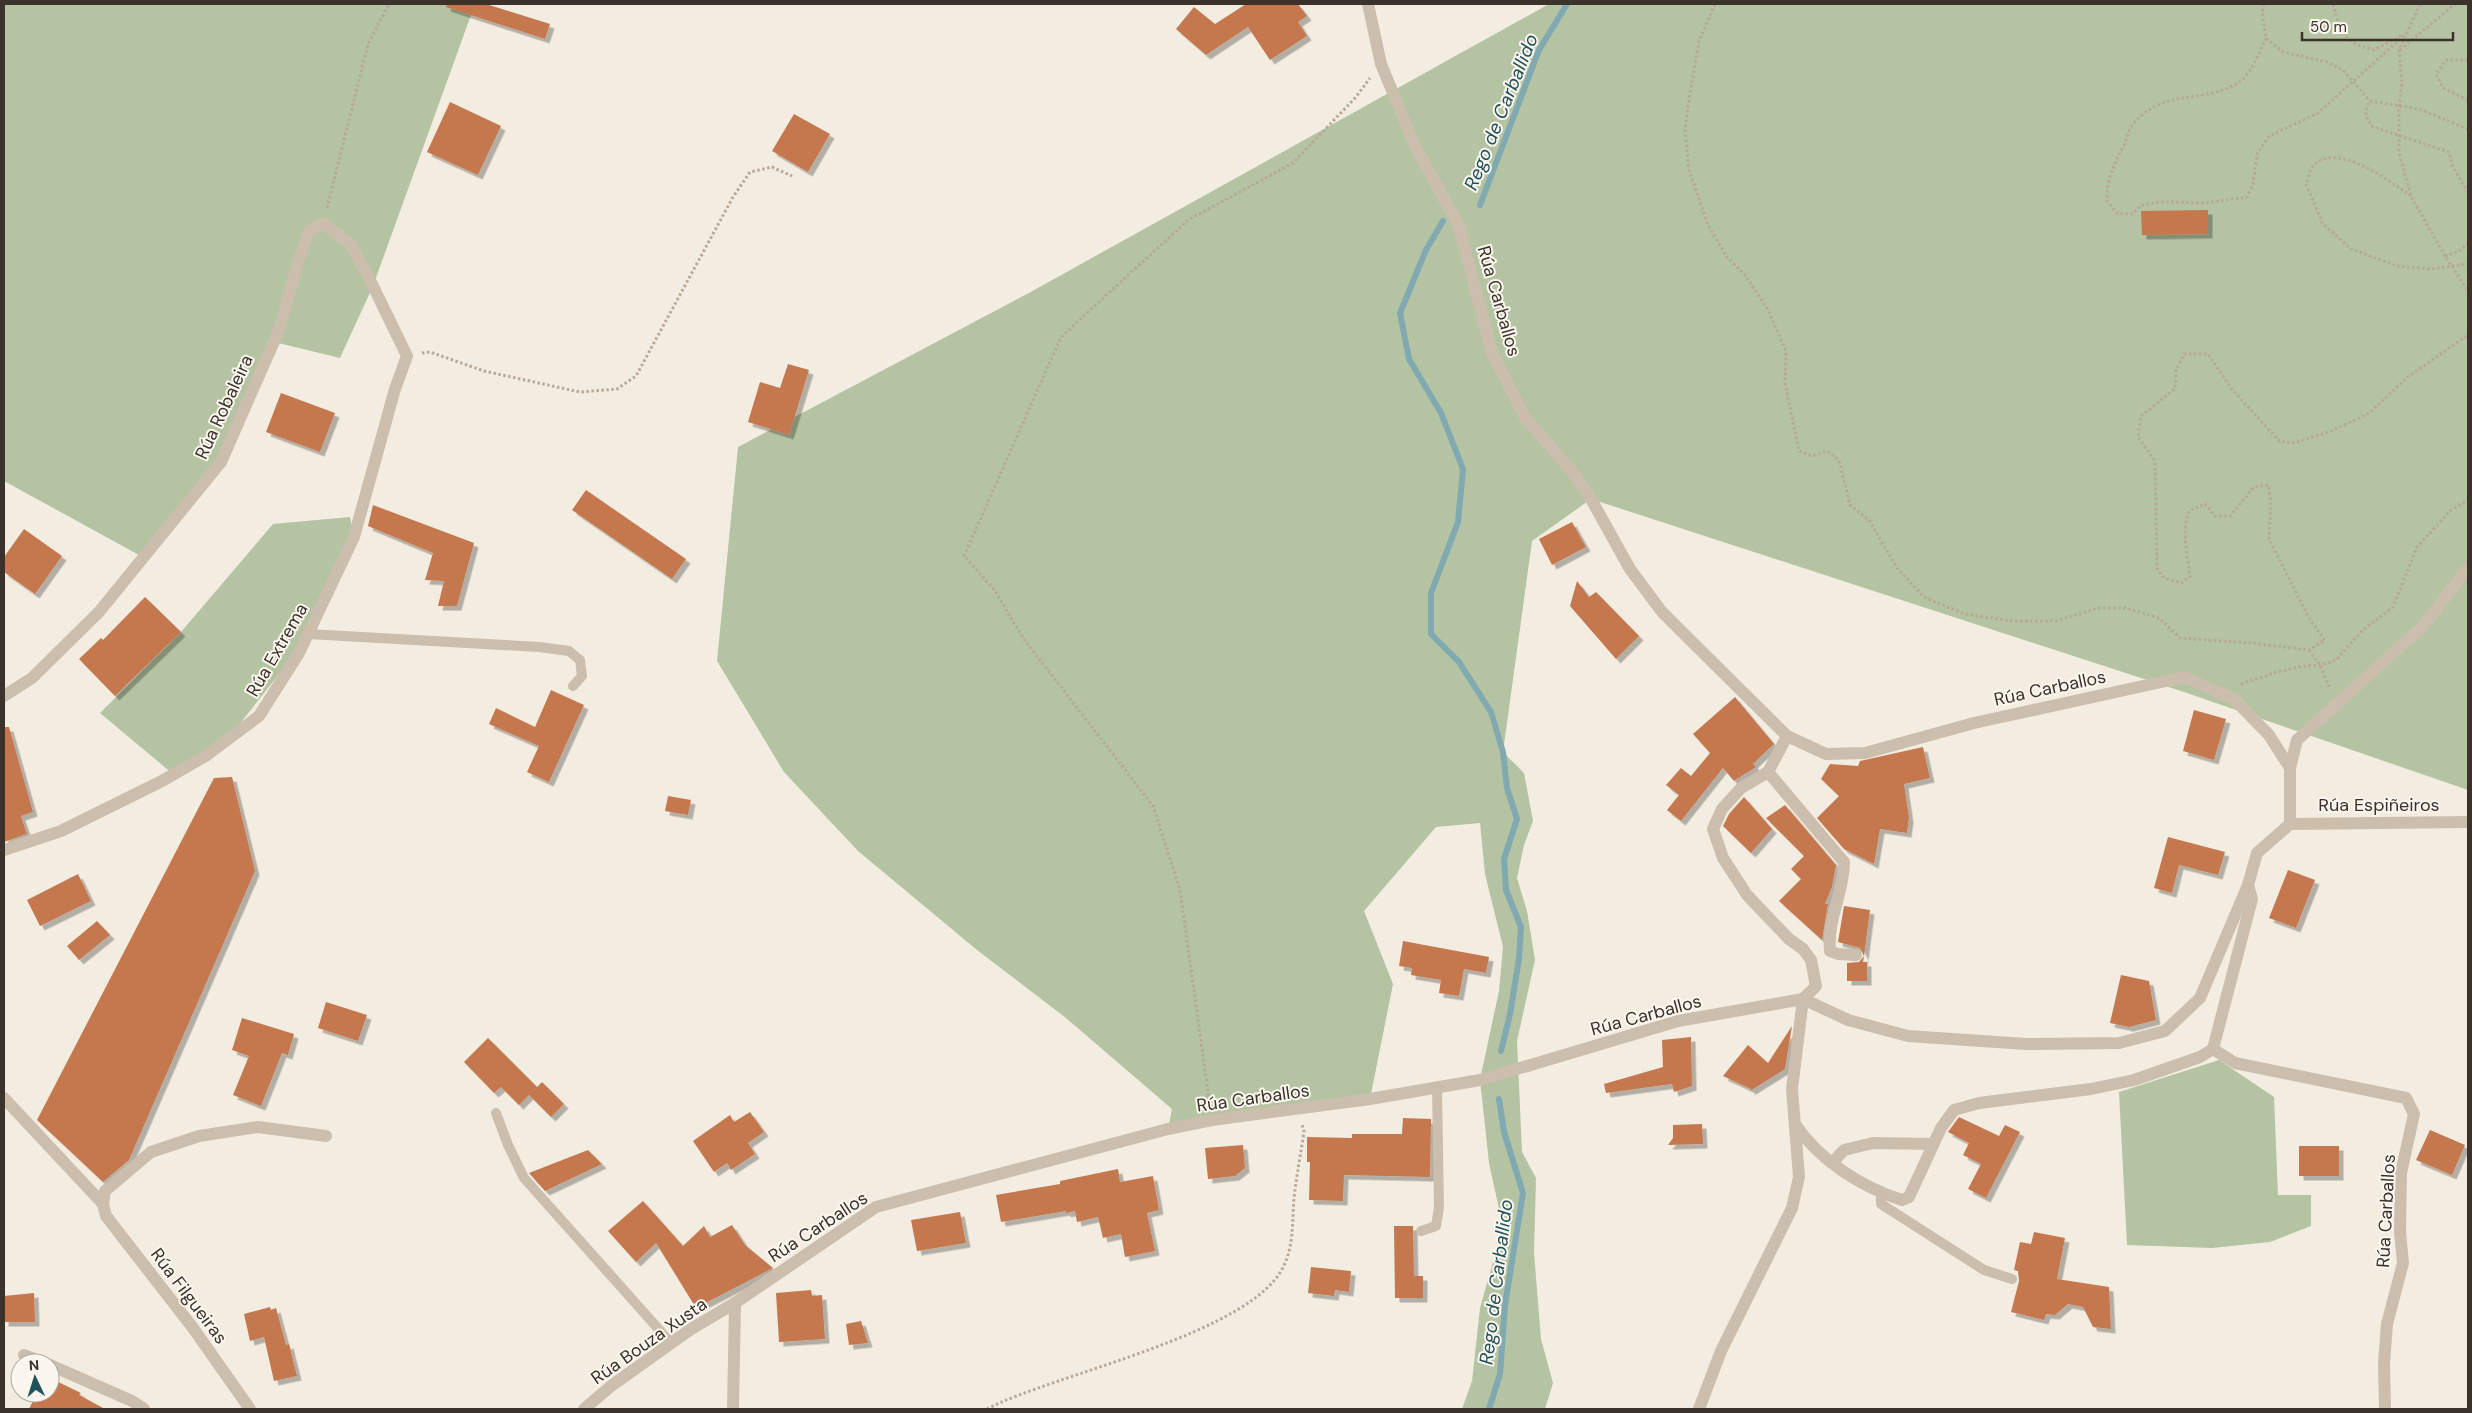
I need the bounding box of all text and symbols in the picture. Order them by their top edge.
scale bar [2302,10,2453,42]
text: 50 m [2310,17,2347,37]
water label: Rego de Carballido [1458,30,1544,194]
street label: Rúa Carballos [1472,243,1526,359]
street label: Rúa Robaleira [189,351,259,463]
street label: Rúa Extrema [241,599,313,701]
street label: Rúa Carballos [1992,664,2108,712]
street label: Rúa Espiñeiros [2318,793,2440,817]
street label: Rúa Carballos [1588,989,1704,1041]
street label: Rúa Carballos [1195,1078,1311,1118]
street label: Rúa Carballos [2371,1154,2401,1268]
street label: Rúa Carballos [764,1186,872,1268]
water label: Rego de Carballido [1473,1198,1519,1366]
street label: Rúa Filgueiras [145,1243,233,1349]
street label: Rúa Bouza Xusta [586,1292,712,1390]
north arrow [10,1353,60,1403]
text: N [28,1356,40,1374]

